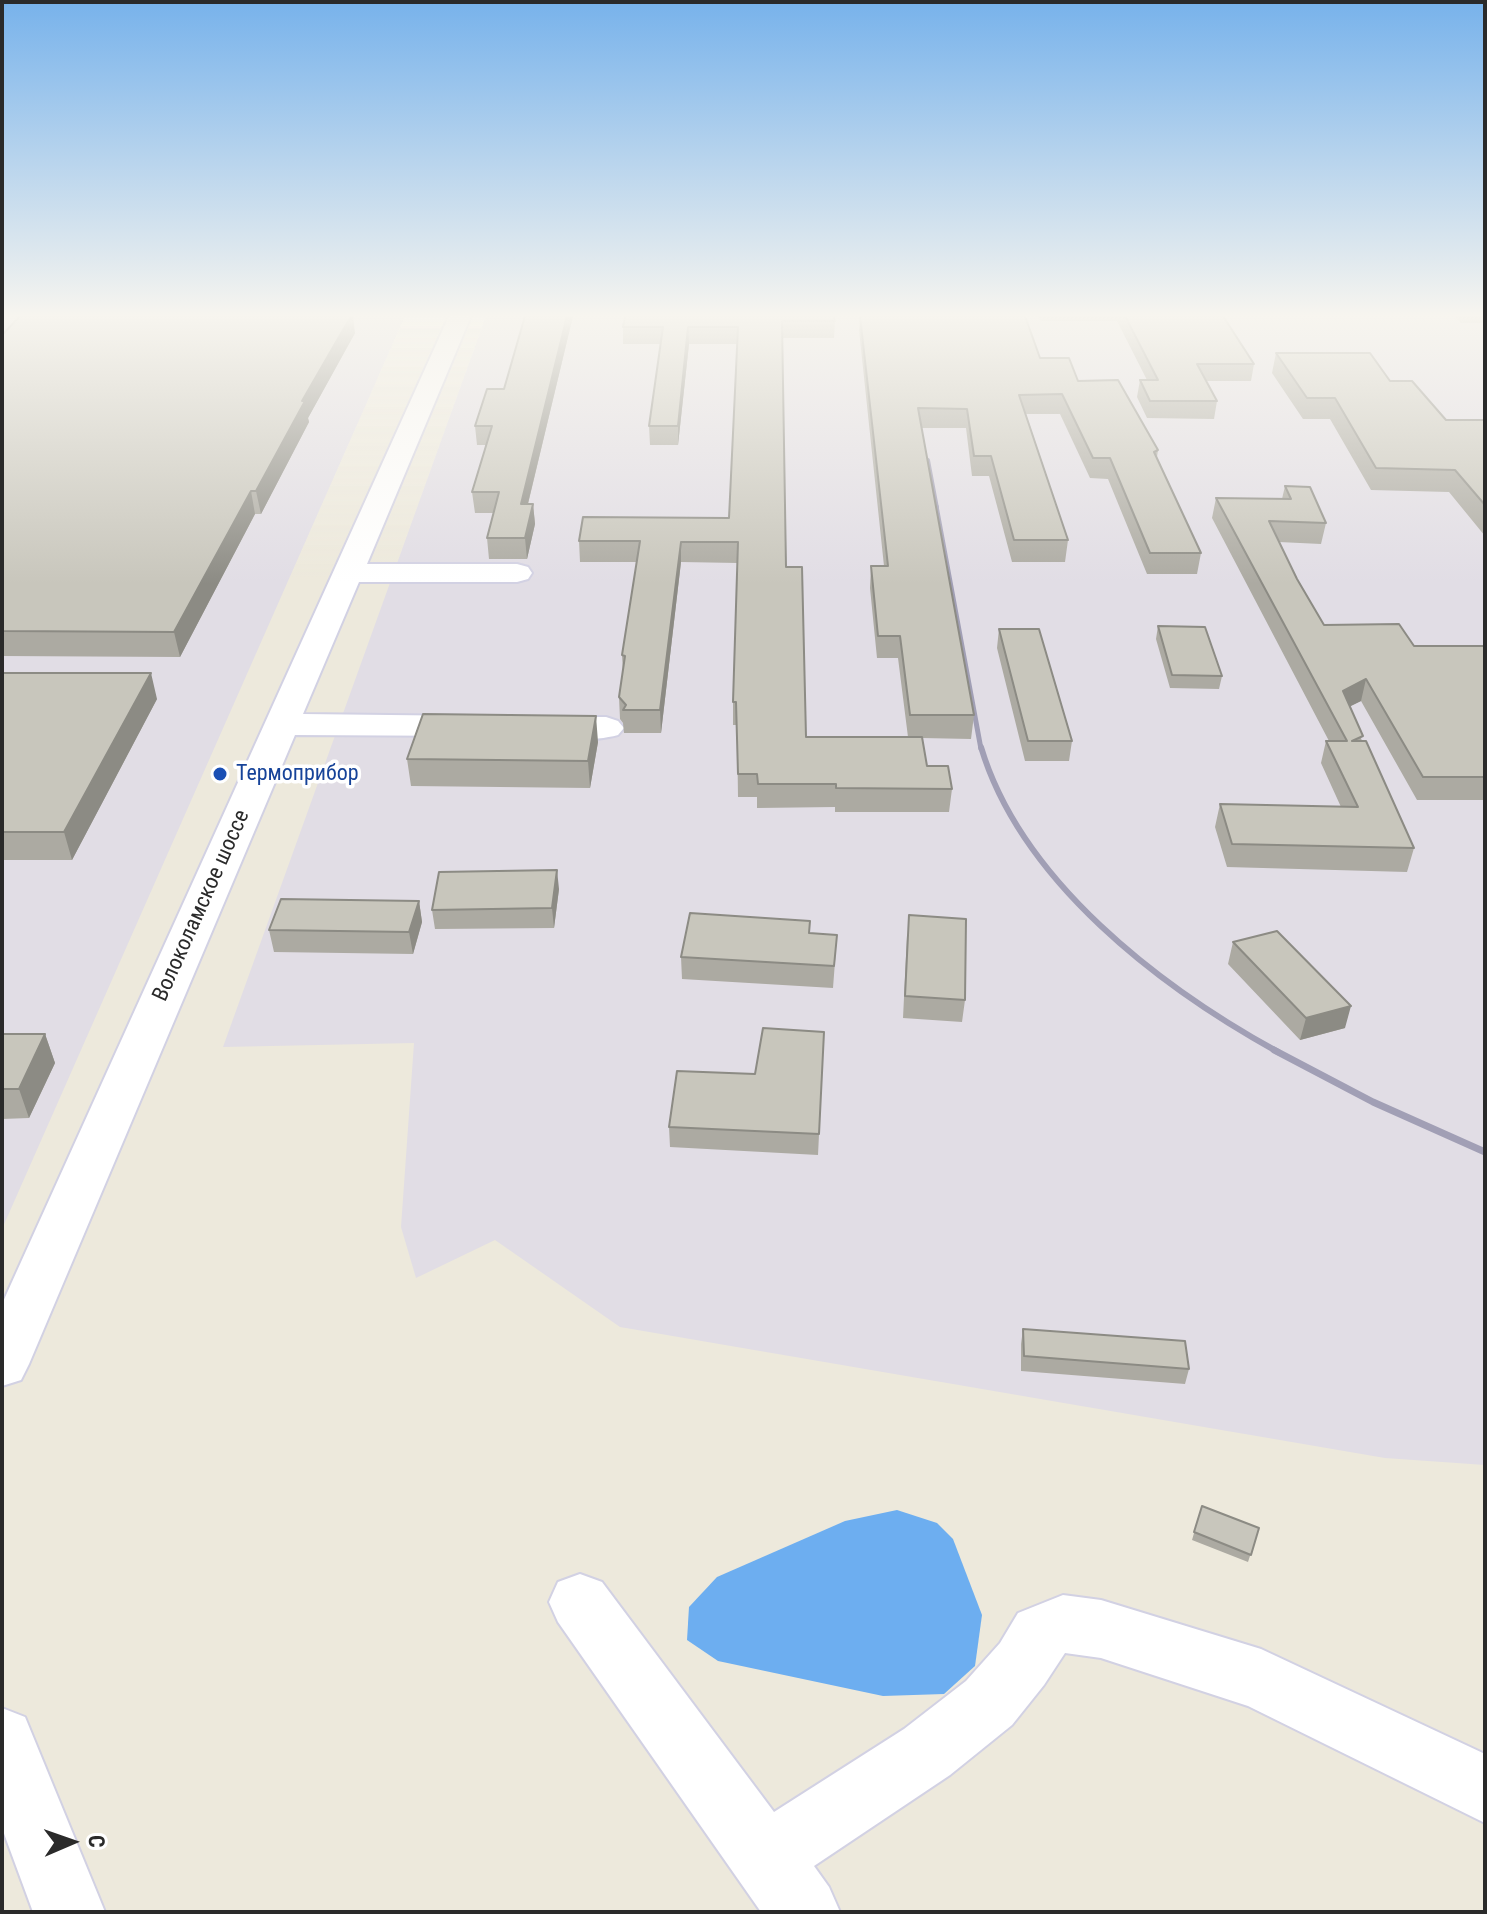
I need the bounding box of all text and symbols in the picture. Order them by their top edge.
place label: Термоприбор [236,761,359,787]
marker: Термоприбор [211,765,229,783]
street label: Волоколамское шоссе [148,806,256,1006]
north arrow [32,1802,112,1882]
text: С [84,1834,109,1848]

